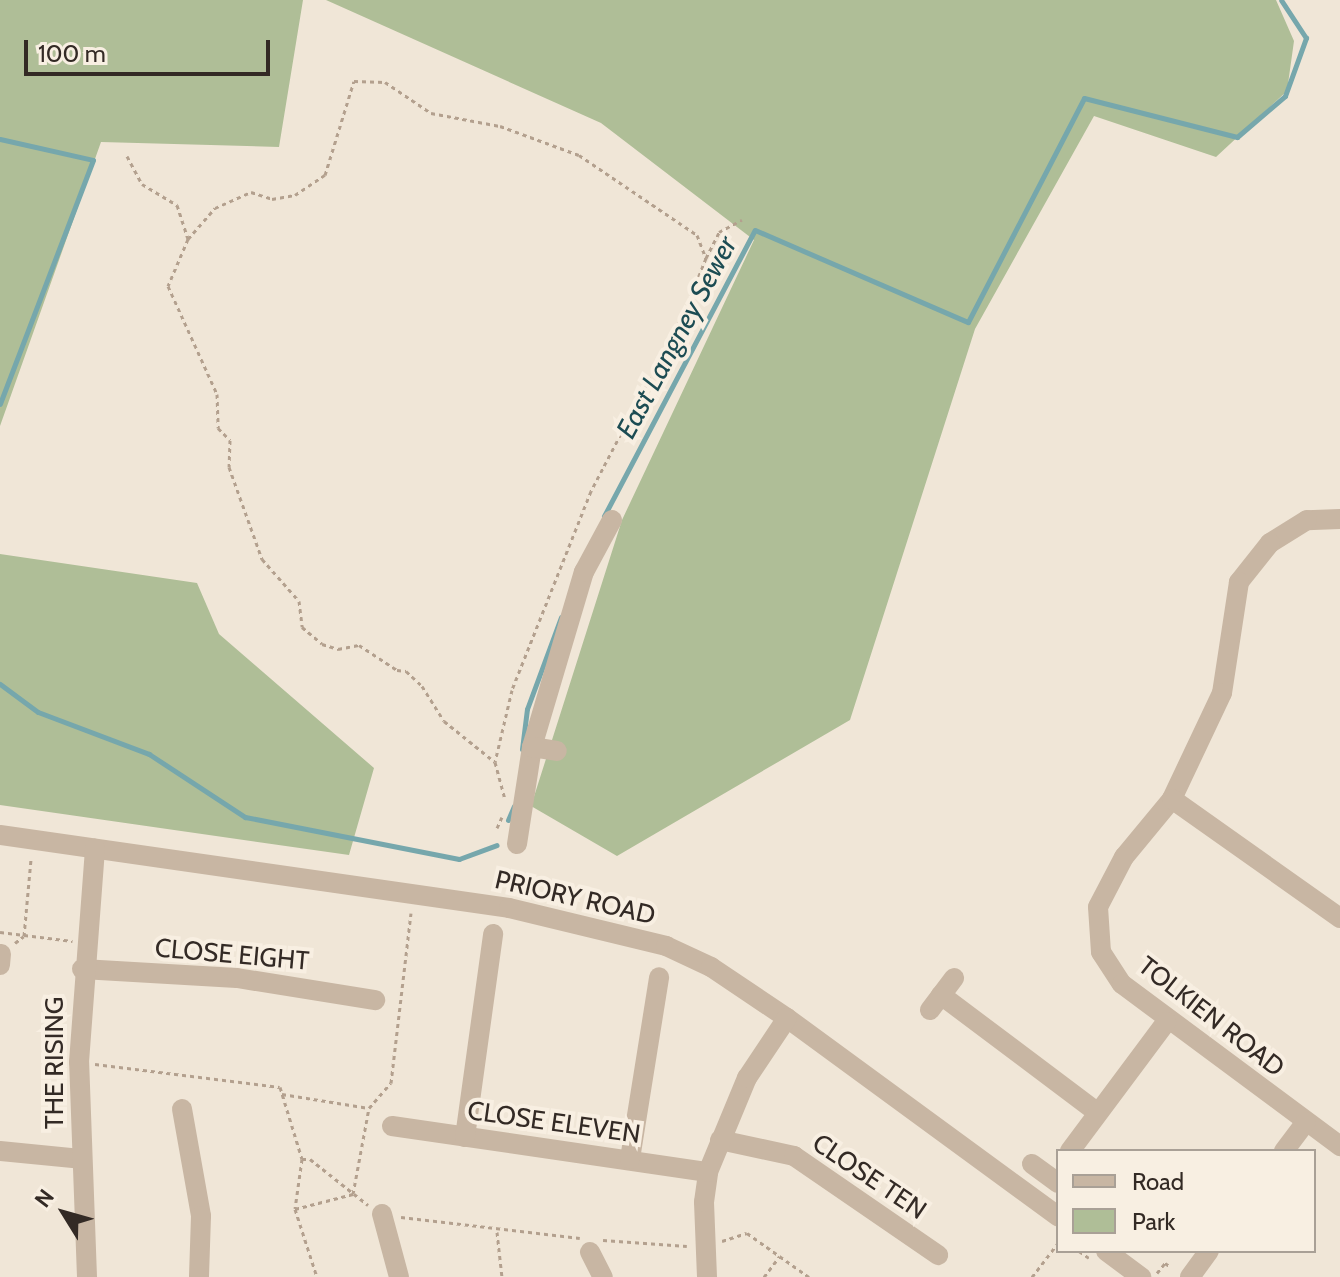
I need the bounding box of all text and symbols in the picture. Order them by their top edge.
scale bar [28,24,274,74]
text: 100 m [38,39,106,68]
water label: East Langney Sewer [609,230,743,444]
street label: PRIORY ROAD [492,864,658,932]
street label: CLOSE EIGHT [154,933,310,977]
street label: TOLKIEN ROAD [1132,950,1290,1084]
street label: THE RISING [39,997,71,1129]
street label: CLOSE ELEVEN [466,1095,642,1151]
street label: CLOSE TEN [806,1128,932,1226]
legend [1056,1149,1316,1253]
text: Road [1132,1167,1184,1196]
north arrow [24,1173,104,1253]
text: N [29,1184,60,1213]
text: Park [1132,1207,1175,1236]

